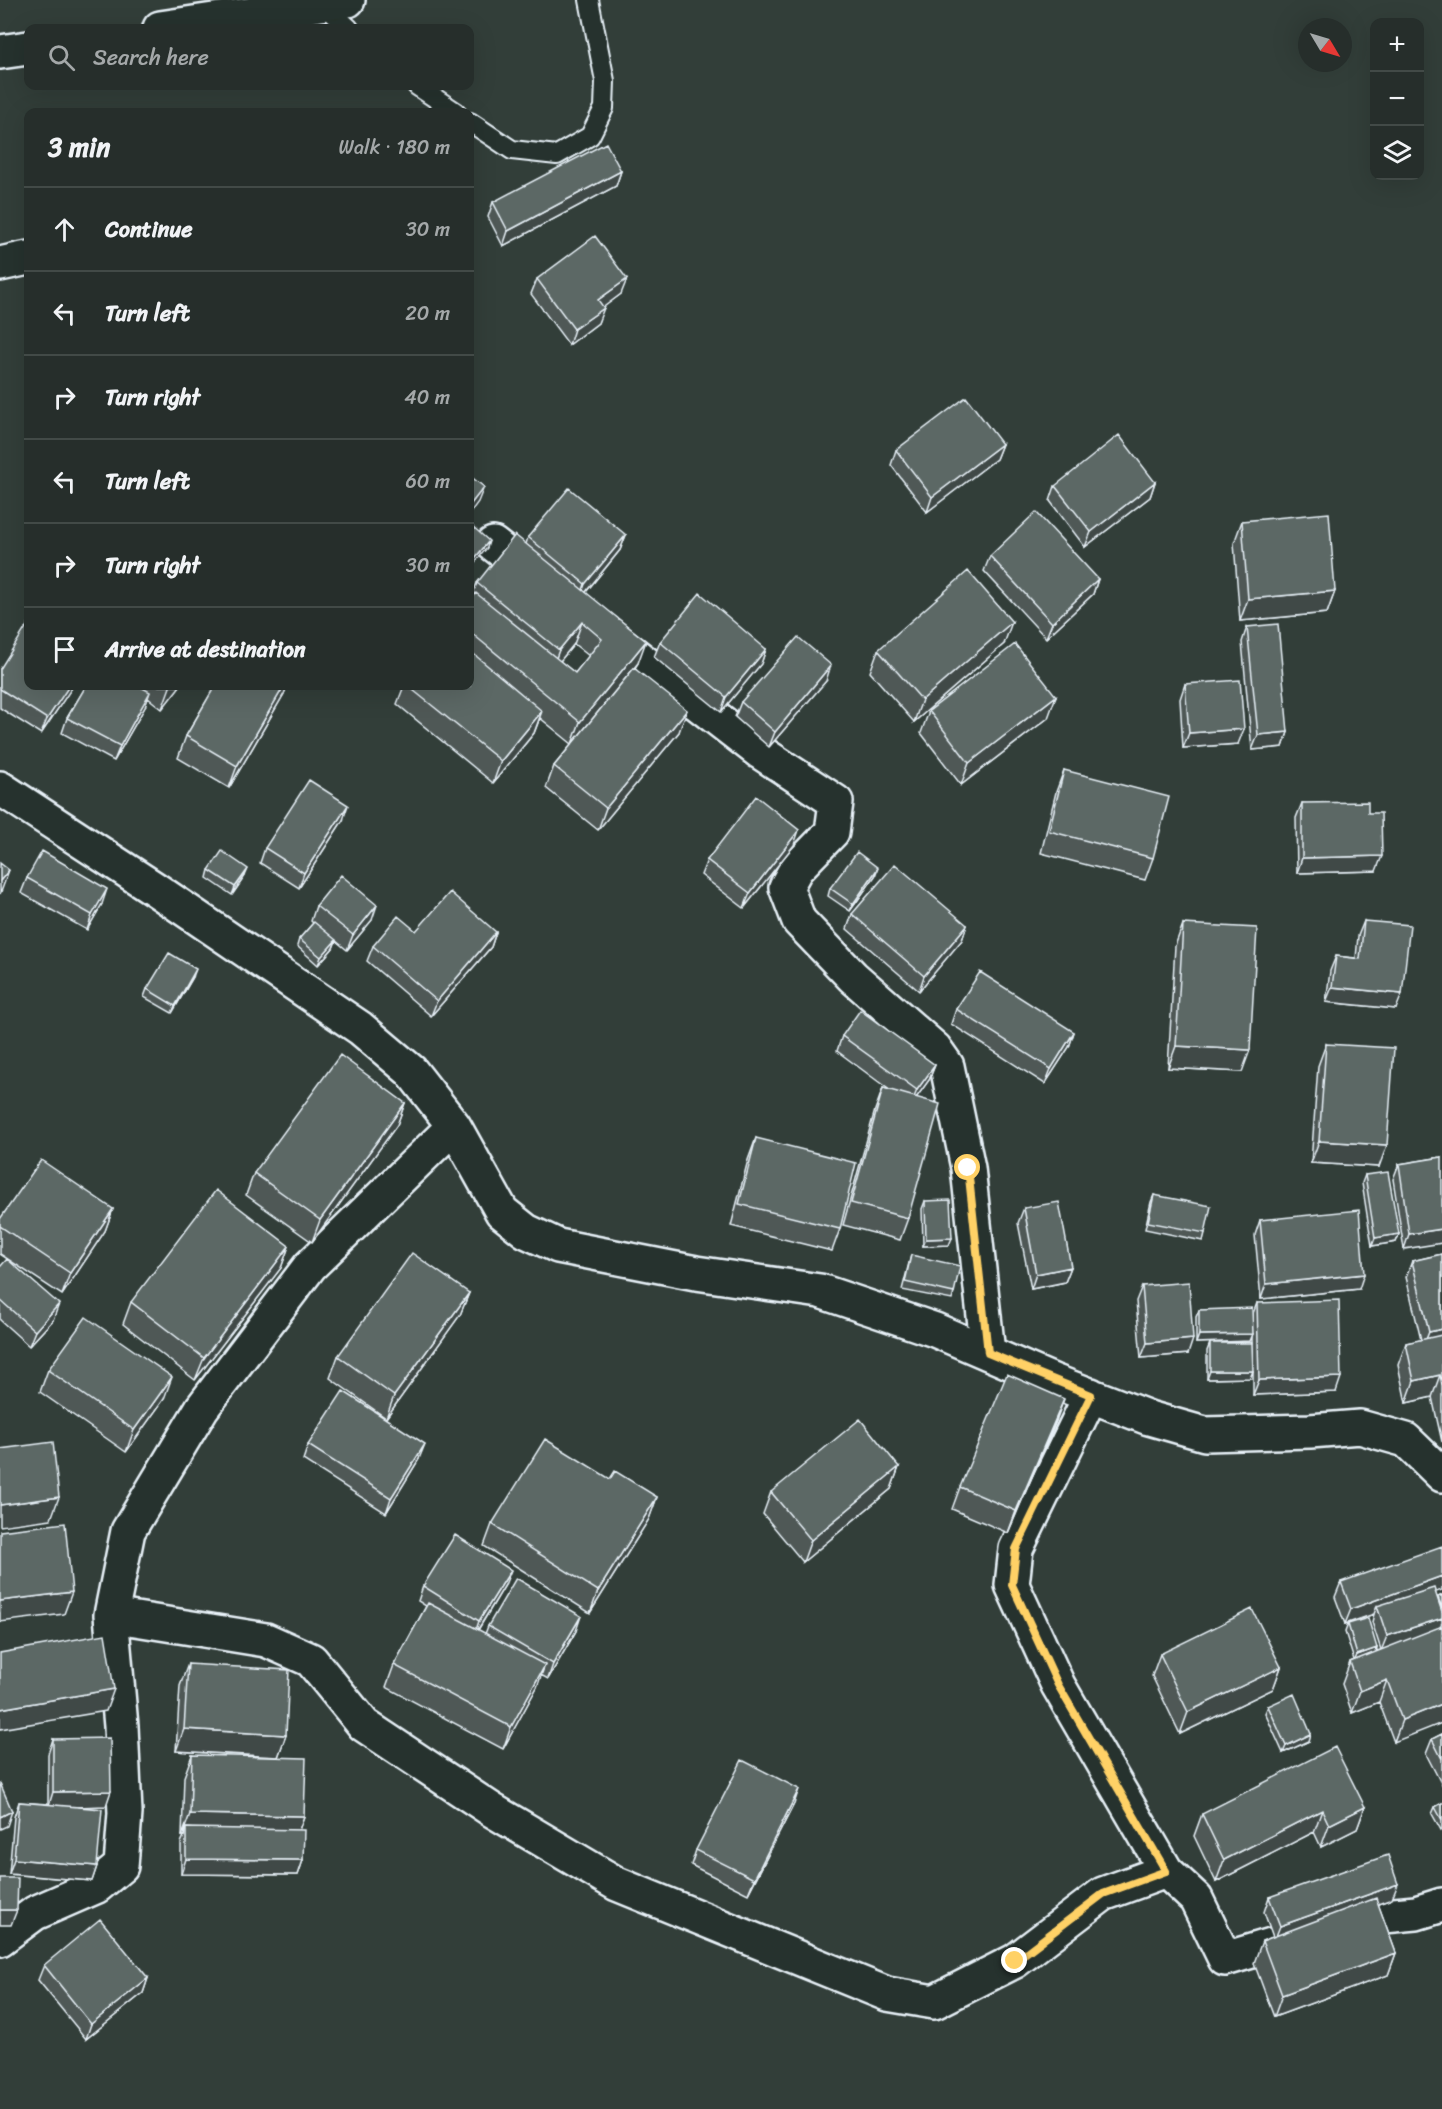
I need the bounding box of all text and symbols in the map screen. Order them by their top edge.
north arrow [1298,18,1352,72]
map controls [1370,18,1424,180]
button: + [1370,18,1424,72]
search box [24,24,474,90]
text: Search here [93,38,209,77]
icon: search [45,41,78,74]
button: − [1370,72,1424,126]
text: 3 min [48,124,110,170]
button: layers [1370,126,1424,180]
text: Walk · 180 m [339,130,450,165]
text: Continue [105,210,193,249]
text: 30 m [406,212,450,247]
icon: ahead [48,213,81,246]
text: Turn left [105,294,190,333]
text: 20 m [405,296,450,331]
icon: left [48,297,81,330]
text: Turn right [105,378,200,417]
text: 40 m [404,380,450,415]
icon: right [48,381,81,414]
text: Turn left [105,462,190,501]
text: 60 m [405,464,450,499]
icon: left [48,465,81,498]
text: Turn right [105,546,200,585]
text: 30 m [406,548,450,583]
icon: right [48,549,81,582]
text: Arrive at destination [105,630,306,669]
icon: arrive [48,633,81,666]
route start [954,1154,980,1180]
route end [1001,1947,1027,1973]

